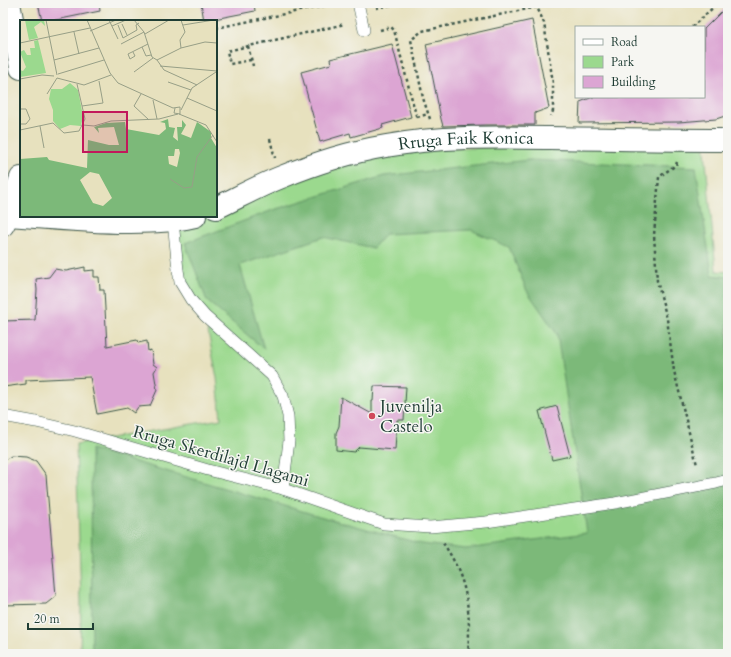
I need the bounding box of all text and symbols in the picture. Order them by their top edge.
inset map [20,20,217,217]
legend [575,26,705,98]
text: Road [611,34,638,50]
text: Park [611,54,635,70]
text: Building [611,74,656,90]
street label: Rruga Faik Konica [397,126,534,155]
place label: Juvenilja Castelo [377,395,443,438]
marker: Juvenilja Castelo [367,411,377,421]
street label: Rruga Skerdilajd Llagami [130,420,312,492]
scale bar [28,605,93,631]
text: 20 m [34,611,61,627]

